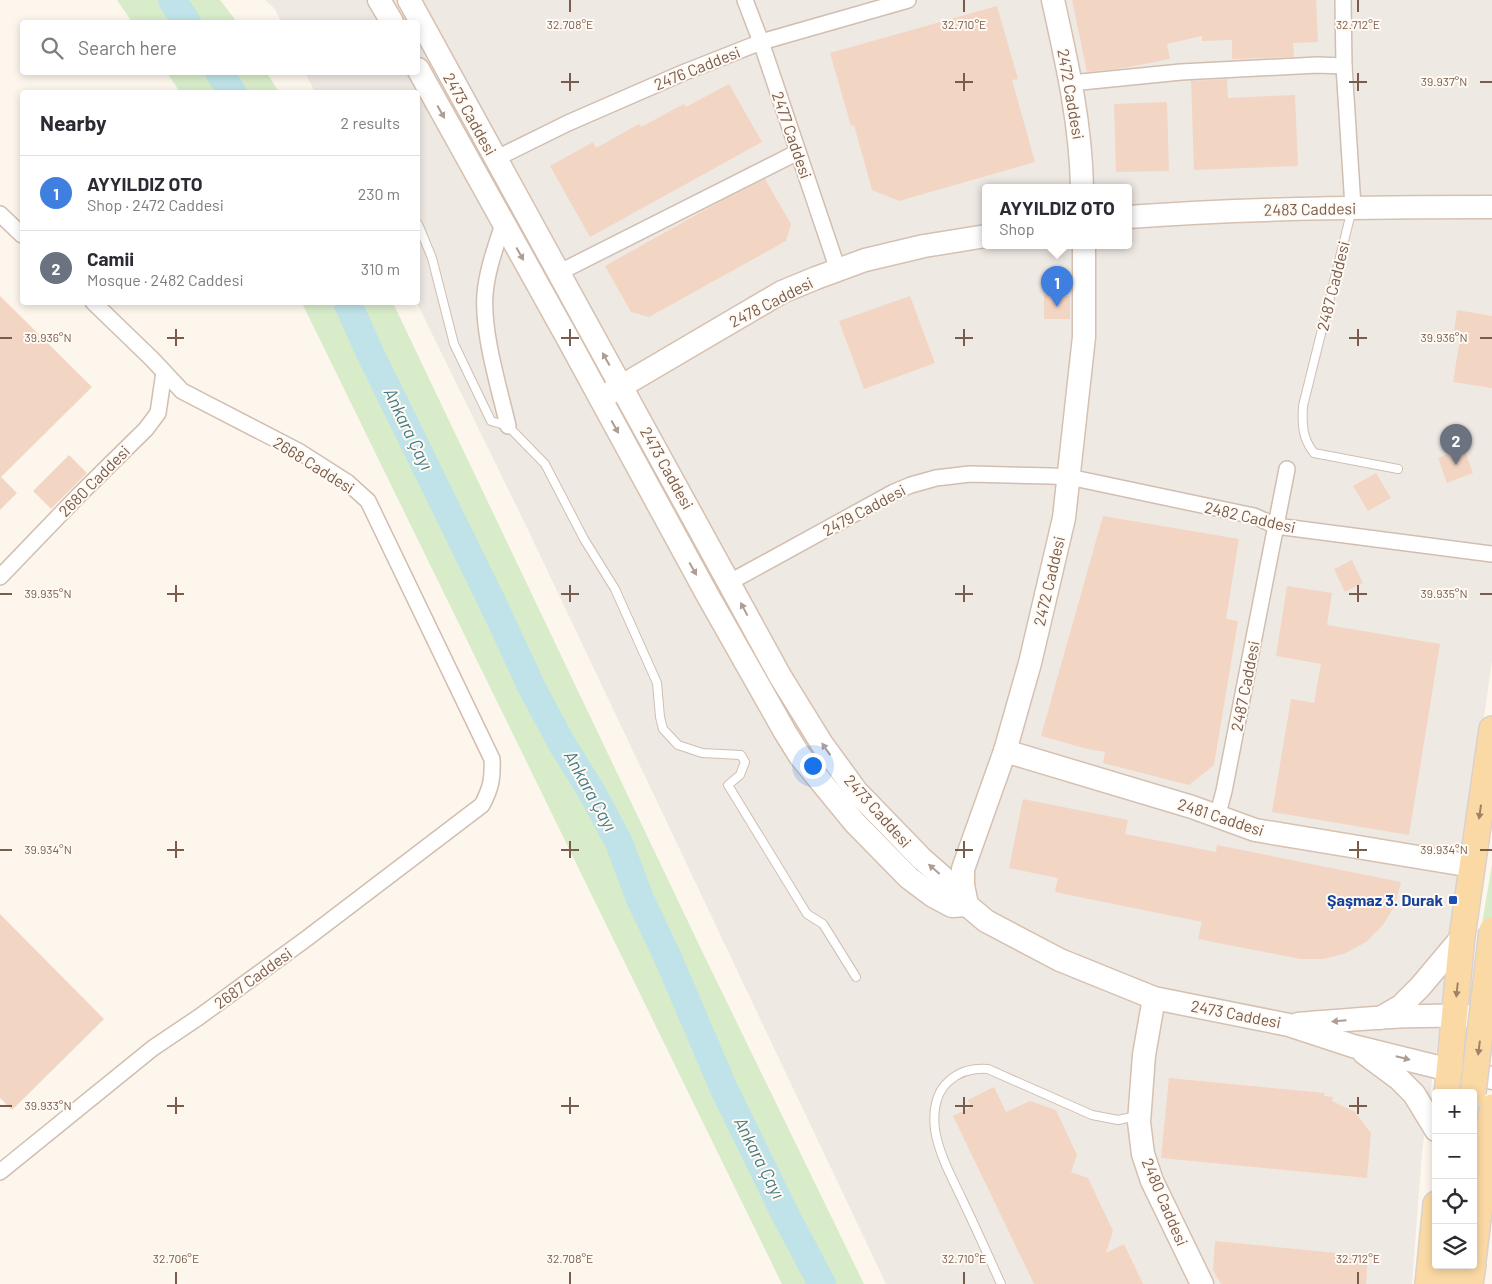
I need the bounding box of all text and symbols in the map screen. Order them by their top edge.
text: 32.708°E [547,17,593,31]
text: 32.710°E [942,17,986,31]
text: 32.712°E [1336,17,1380,31]
search box [20,20,420,75]
icon: search [38,34,66,62]
text: Search here [78,36,177,59]
street label: 2476 Caddesi [651,42,743,93]
street label: 2472 Caddesi [1054,47,1089,141]
street label: 2473 Caddesi [440,69,501,158]
text: 39.937°N [1421,74,1467,88]
street label: 2477 Caddesi [769,89,816,181]
one-way arrow [437,104,445,119]
text: Nearby [40,110,106,135]
text: 2 results [341,113,400,132]
text: AYYILDIZ OTO [87,172,203,195]
text: 1 [53,184,59,203]
text: 230 m [358,184,400,203]
popup [982,184,1132,249]
text: Shop · 2472 Caddesi [87,195,224,214]
text: AYYILDIZ OTO [999,196,1115,219]
street label: 2483 Caddesi [1264,198,1356,219]
text: Shop [999,219,1035,238]
street label: 2487 Caddesi [1312,239,1353,333]
one-way arrow [516,246,524,261]
text: Camii [87,247,134,270]
text: 2 [52,259,60,278]
text: 310 m [361,259,400,278]
pin: 1 [1041,266,1073,307]
text: Mosque · 2482 Caddesi [87,270,243,289]
street label: 2478 Caddesi [726,272,816,331]
text: 39.936°N [24,330,72,344]
text: 39.936°N [1420,330,1468,344]
one-way arrow [602,352,611,366]
water label: Ankara Çayı [380,384,438,474]
one-way arrow [611,420,620,433]
street label: 2473 Caddesi [637,423,698,512]
pin: 2 [1440,424,1472,465]
street label: 2668 Caddesi [270,432,358,497]
street label: 2680 Caddesi [54,441,133,520]
street label: 2479 Caddesi [819,480,909,539]
street label: 2482 Caddesi [1203,497,1298,536]
street label: 2472 Caddesi [1029,534,1068,628]
one-way arrow [689,562,697,577]
text: 39.935°N [24,586,72,600]
text: 39.935°N [1420,586,1468,600]
one-way arrow [740,601,748,616]
street label: 2487 Caddesi [1226,639,1263,733]
one-way arrow [821,742,831,756]
water label: Ankara Çayı [560,746,622,835]
your location [800,753,826,779]
street label: 2473 Caddesi [841,770,916,851]
street label: 2481 Caddesi [1176,794,1267,839]
one-way arrow [1475,804,1483,820]
text: 39.934°N [24,842,72,856]
text: 39.934°N [1420,842,1468,856]
one-way arrow [928,864,941,875]
place label: Şaşmaz 3. Durak [1327,890,1443,909]
marker: Şaşmaz 3. Durak [1447,894,1459,906]
street label: 2687 Caddesi [210,943,295,1012]
one-way arrow [1452,982,1460,998]
street label: 2473 Caddesi [1189,995,1283,1032]
one-way arrow [1330,1017,1346,1025]
one-way arrow [1475,1040,1483,1056]
one-way arrow [1396,1054,1411,1062]
map controls [1432,1089,1477,1269]
button: + [1432,1089,1477,1134]
text: 39.933°N [24,1098,72,1112]
water label: Ankara Çayı [730,1113,790,1202]
button: − [1432,1134,1477,1179]
street label: 2480 Caddesi [1138,1155,1192,1248]
button: locate [1432,1179,1477,1224]
button: layers [1432,1224,1477,1269]
text: 32.706°E [153,1251,199,1265]
text: 32.708°E [547,1251,593,1265]
text: 32.710°E [942,1251,986,1265]
text: 32.712°E [1336,1251,1380,1265]

